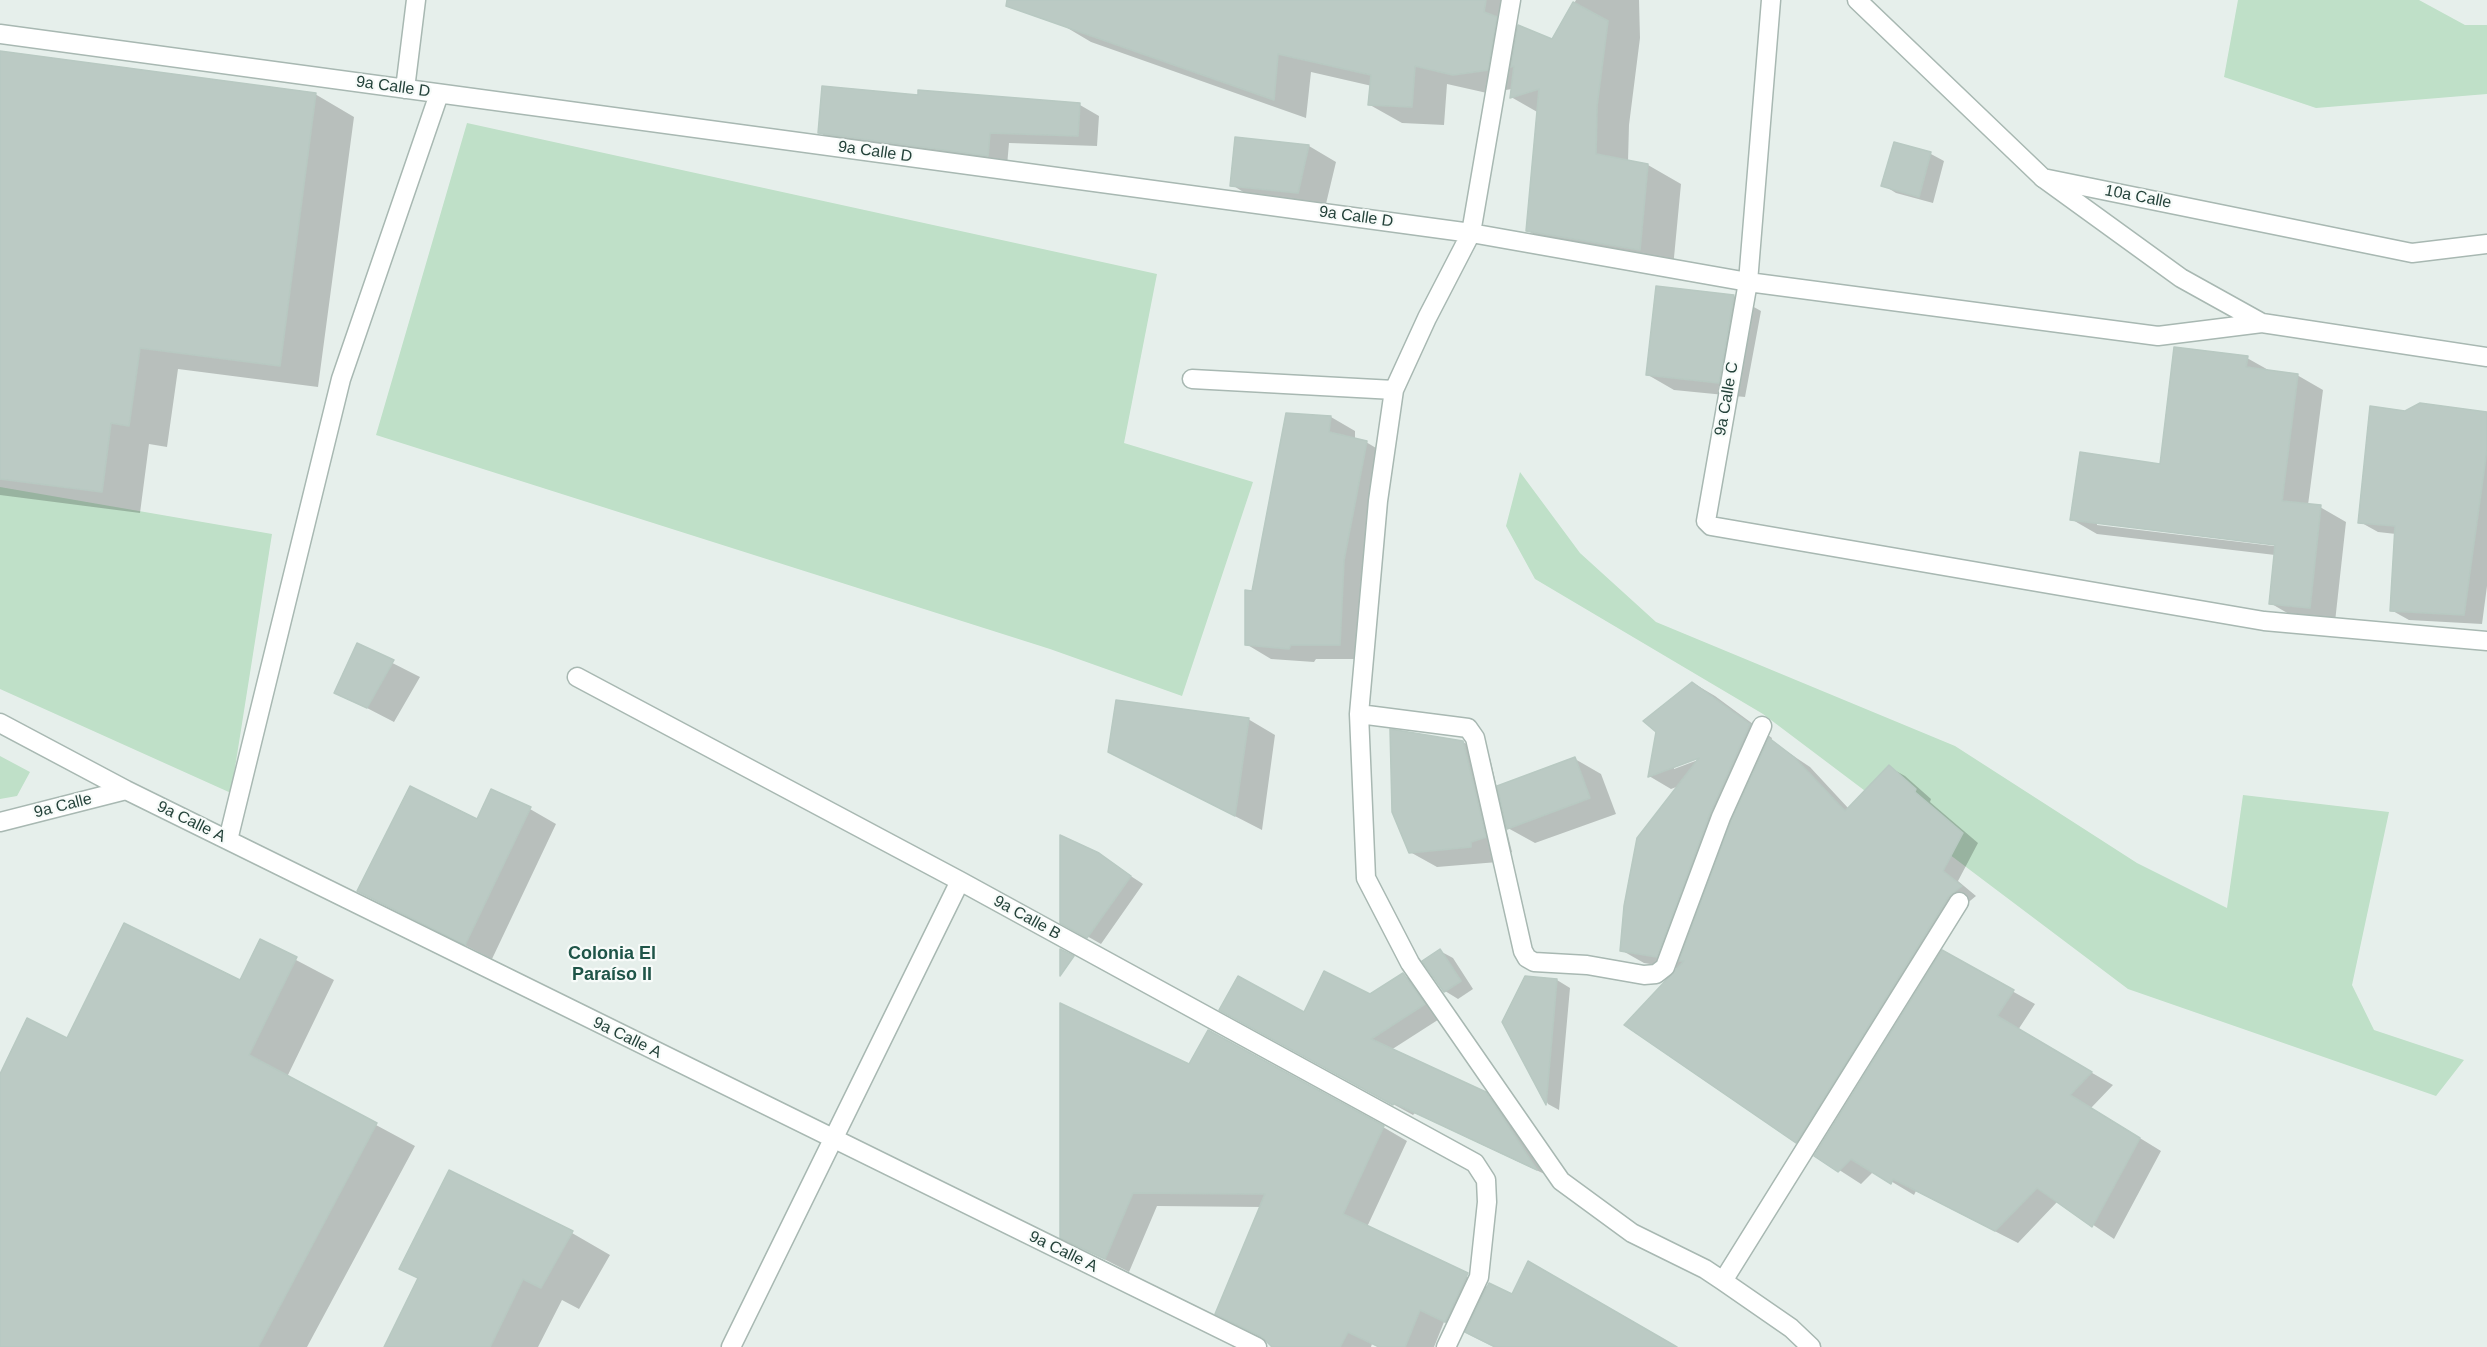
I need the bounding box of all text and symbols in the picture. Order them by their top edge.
street label: 9a Calle D [355,72,431,102]
street label: 9a Calle D [837,137,913,167]
street label: 10a Calle [2103,181,2173,213]
street label: 9a Calle D [1318,202,1394,232]
street label: 9a Calle C [1711,361,1743,437]
street label: 9a Calle [32,790,94,822]
street label: 9a Calle A [154,797,228,847]
street label: 9a Calle B [990,892,1064,944]
district label: Colonia El Paraíso II [568,943,656,986]
street label: 9a Calle A [590,1013,664,1063]
street label: 9a Calle A [1026,1227,1100,1277]

